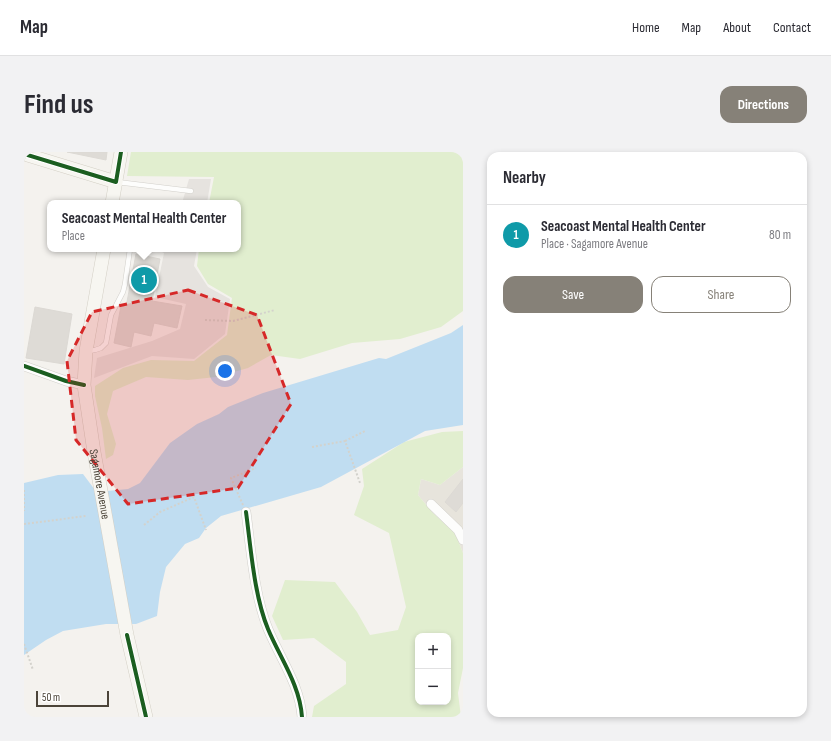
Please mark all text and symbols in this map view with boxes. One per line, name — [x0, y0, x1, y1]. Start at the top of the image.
text: Map — [20, 16, 48, 39]
text: Home — [632, 19, 660, 36]
text: Map — [682, 19, 701, 36]
text: About — [723, 19, 751, 36]
text: Contact — [773, 19, 811, 36]
button: Directions — [720, 86, 807, 123]
text: Find us — [24, 88, 93, 121]
text: Nearby — [503, 168, 546, 188]
popup — [47, 200, 241, 252]
text: Seacoast Mental Health Center — [62, 209, 226, 228]
text: Seacoast Mental Health Center — [541, 217, 706, 236]
text: 1 — [513, 227, 519, 243]
text: 80 m — [769, 227, 791, 243]
text: Place — [62, 228, 85, 244]
text: Place · Sagamore Avenue — [541, 236, 648, 252]
pin: 1 — [131, 265, 157, 295]
button: Save — [503, 276, 643, 313]
button: Share — [651, 276, 791, 313]
your location — [215, 361, 235, 381]
street label: Sagamore Avenue — [86, 448, 114, 521]
map controls — [415, 633, 451, 705]
button: + — [415, 633, 451, 669]
button: − — [415, 669, 451, 705]
scale bar — [36, 689, 109, 708]
text: 50 m — [42, 691, 60, 704]

